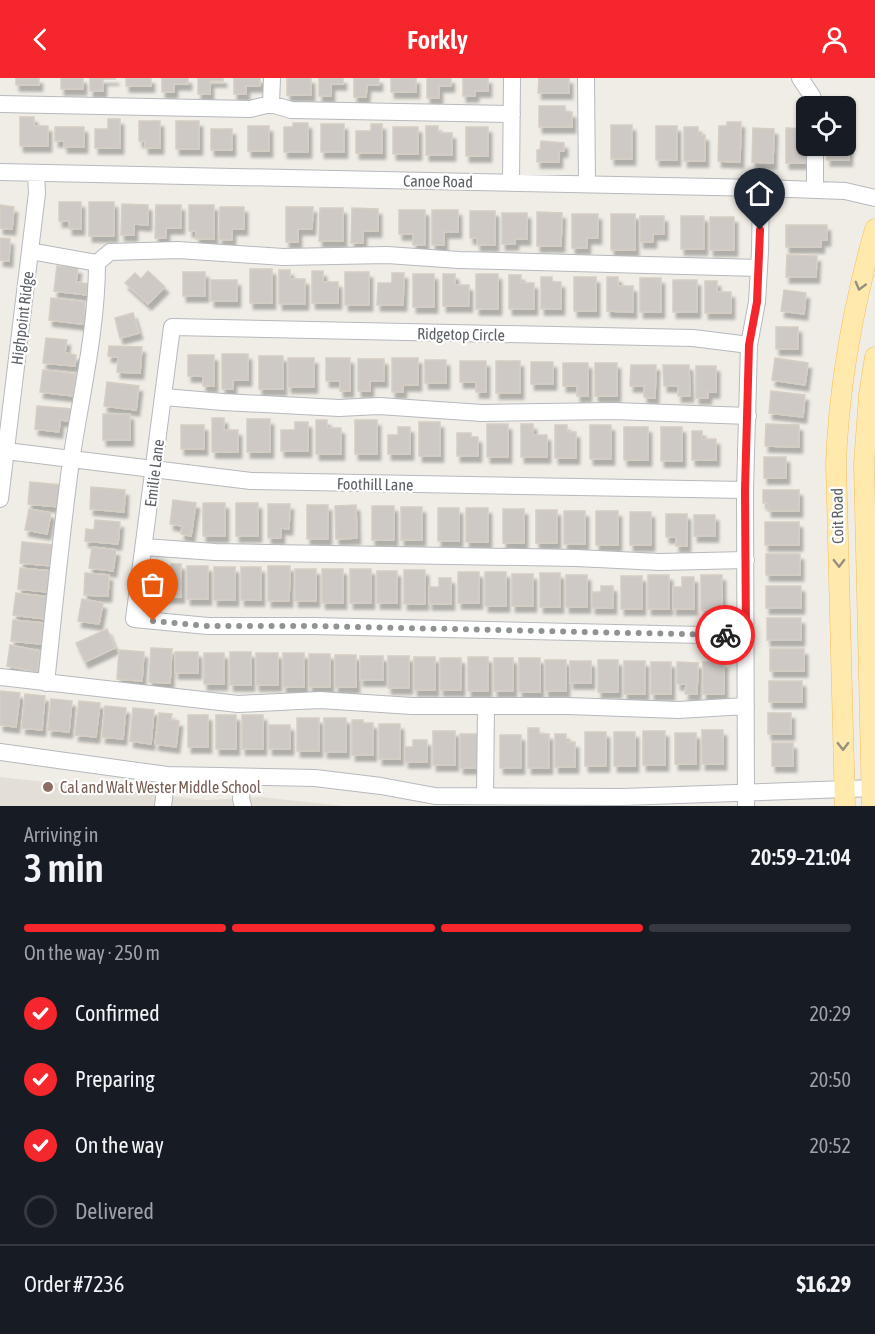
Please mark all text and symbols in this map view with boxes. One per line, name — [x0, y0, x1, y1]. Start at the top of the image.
icon: back — [24, 23, 57, 56]
icon: person — [818, 23, 851, 56]
text: Forkly — [407, 24, 468, 55]
map controls — [796, 96, 856, 156]
button: locate — [796, 96, 856, 156]
pin — [734, 168, 785, 230]
street label: Canoe Road — [403, 171, 473, 191]
icon: home — [743, 177, 776, 210]
street label: Highpoint Ridge — [7, 270, 38, 366]
one-way arrow — [854, 281, 867, 291]
street label: Ridgetop Circle — [417, 324, 505, 345]
street label: Emilie Lane — [141, 438, 167, 508]
street label: Foothill Lane — [337, 474, 413, 494]
street label: Coit Road — [828, 488, 846, 544]
one-way arrow — [832, 558, 845, 567]
pin — [127, 559, 178, 621]
icon: bag — [136, 568, 169, 601]
courier — [695, 605, 755, 665]
icon: bike — [709, 619, 742, 652]
one-way arrow — [837, 741, 850, 750]
place label: Cal and Walt Wester Middle School — [60, 778, 262, 796]
marker: Cal and Walt Wester Middle School — [41, 780, 55, 794]
text: Arriving in — [24, 823, 98, 846]
text: 20:59–21:04 — [751, 844, 851, 870]
text: 3 min — [24, 846, 104, 890]
text: On the way · 250 m — [24, 941, 160, 964]
icon: check — [24, 997, 57, 1030]
text: Confirmed — [75, 1000, 160, 1026]
text: 20:29 — [809, 1002, 851, 1025]
icon: check — [24, 1063, 57, 1096]
text: Preparing — [75, 1066, 155, 1092]
text: 20:50 — [809, 1068, 851, 1091]
icon: check — [24, 1129, 57, 1162]
text: On the way — [75, 1132, 164, 1158]
text: 20:52 — [809, 1134, 851, 1157]
text: Delivered — [75, 1198, 154, 1224]
text: Order #7236 — [24, 1271, 124, 1297]
text: $16.29 — [796, 1271, 851, 1297]

